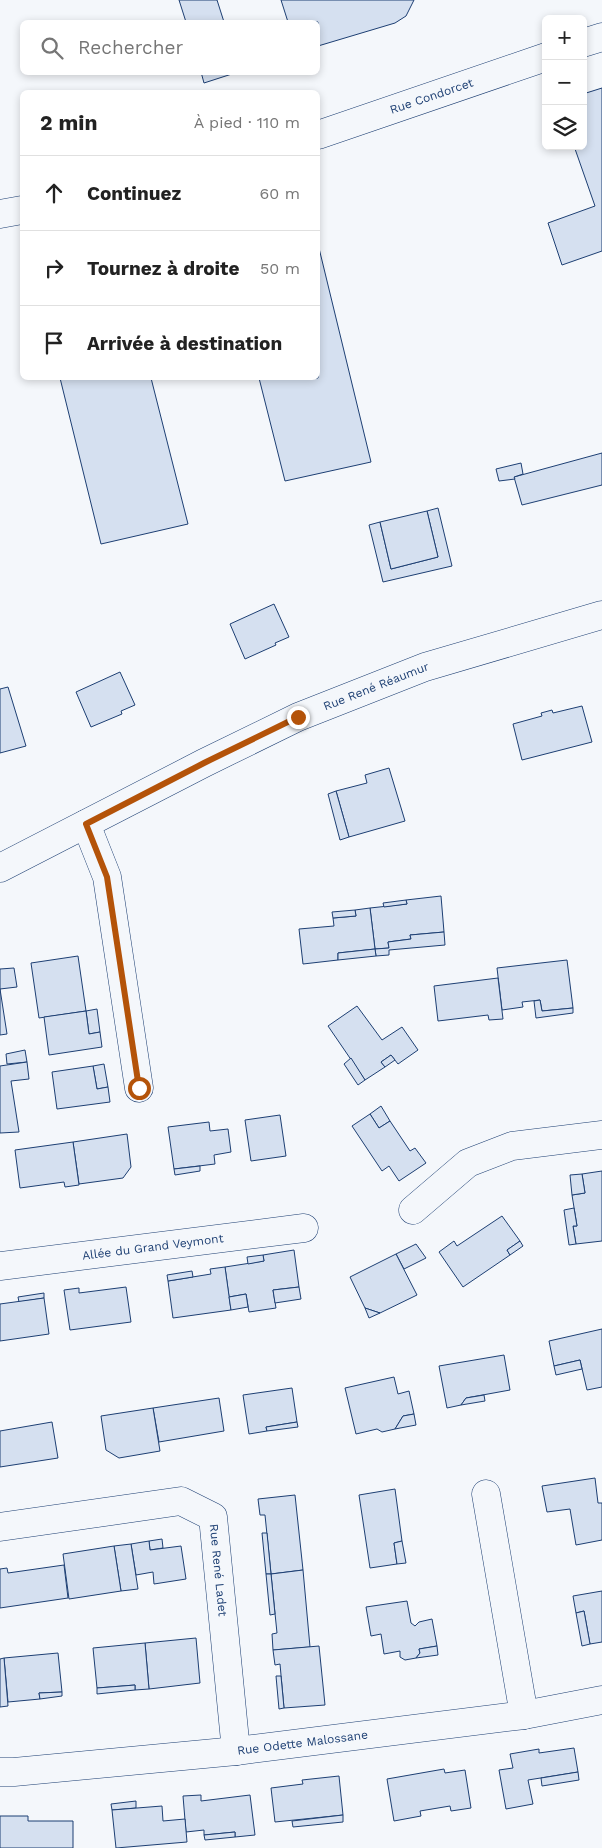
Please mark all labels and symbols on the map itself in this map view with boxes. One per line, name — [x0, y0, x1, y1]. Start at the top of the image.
street label: Rue Condorcet — [388, 75, 475, 117]
street label: Rue René Réaumur — [321, 659, 430, 713]
route end — [287, 706, 310, 729]
route start — [128, 1077, 151, 1100]
street label: Allée du Grand Veymont — [81, 1231, 224, 1263]
street label: Rue René Ladet — [207, 1523, 230, 1617]
street label: Rue Odette Malossane — [236, 1728, 369, 1758]

